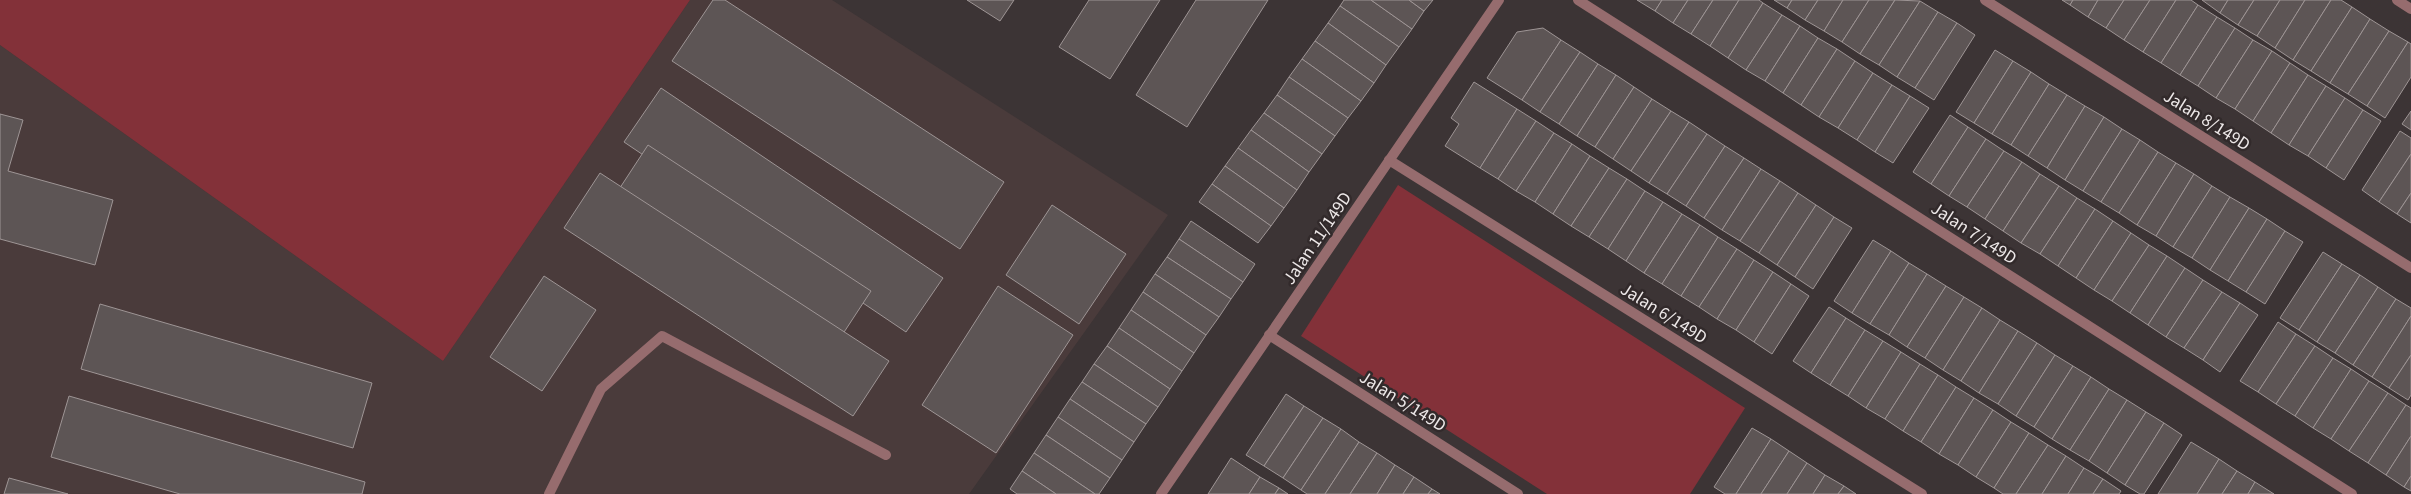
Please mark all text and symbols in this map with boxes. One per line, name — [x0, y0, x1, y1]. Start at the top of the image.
street label: Jalan 8/149D — [2159, 84, 2255, 157]
street label: Jalan 11/149D — [1277, 187, 1358, 290]
street label: Jalan 7/149D — [1926, 196, 2022, 271]
street label: Jalan 6/149D — [1616, 277, 1712, 350]
street label: Jalan 5/149D — [1355, 365, 1451, 438]

